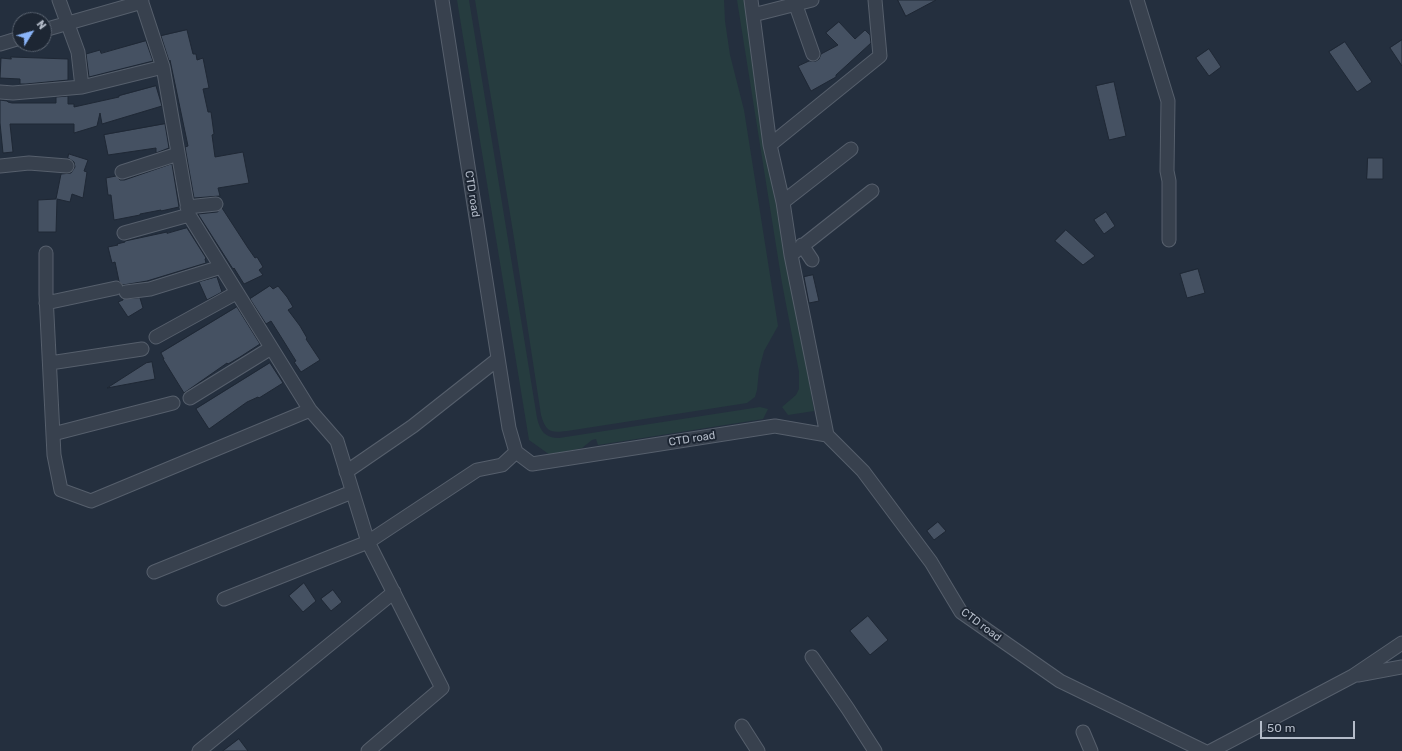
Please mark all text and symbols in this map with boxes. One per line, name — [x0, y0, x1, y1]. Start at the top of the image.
north arrow — [12, 12, 52, 52]
text: N — [34, 18, 49, 32]
street label: CTD road — [462, 170, 482, 218]
street label: CTD road — [668, 429, 716, 449]
street label: CTD road — [958, 606, 1004, 644]
scale bar — [1262, 713, 1357, 739]
text: 50 m — [1267, 721, 1295, 735]

